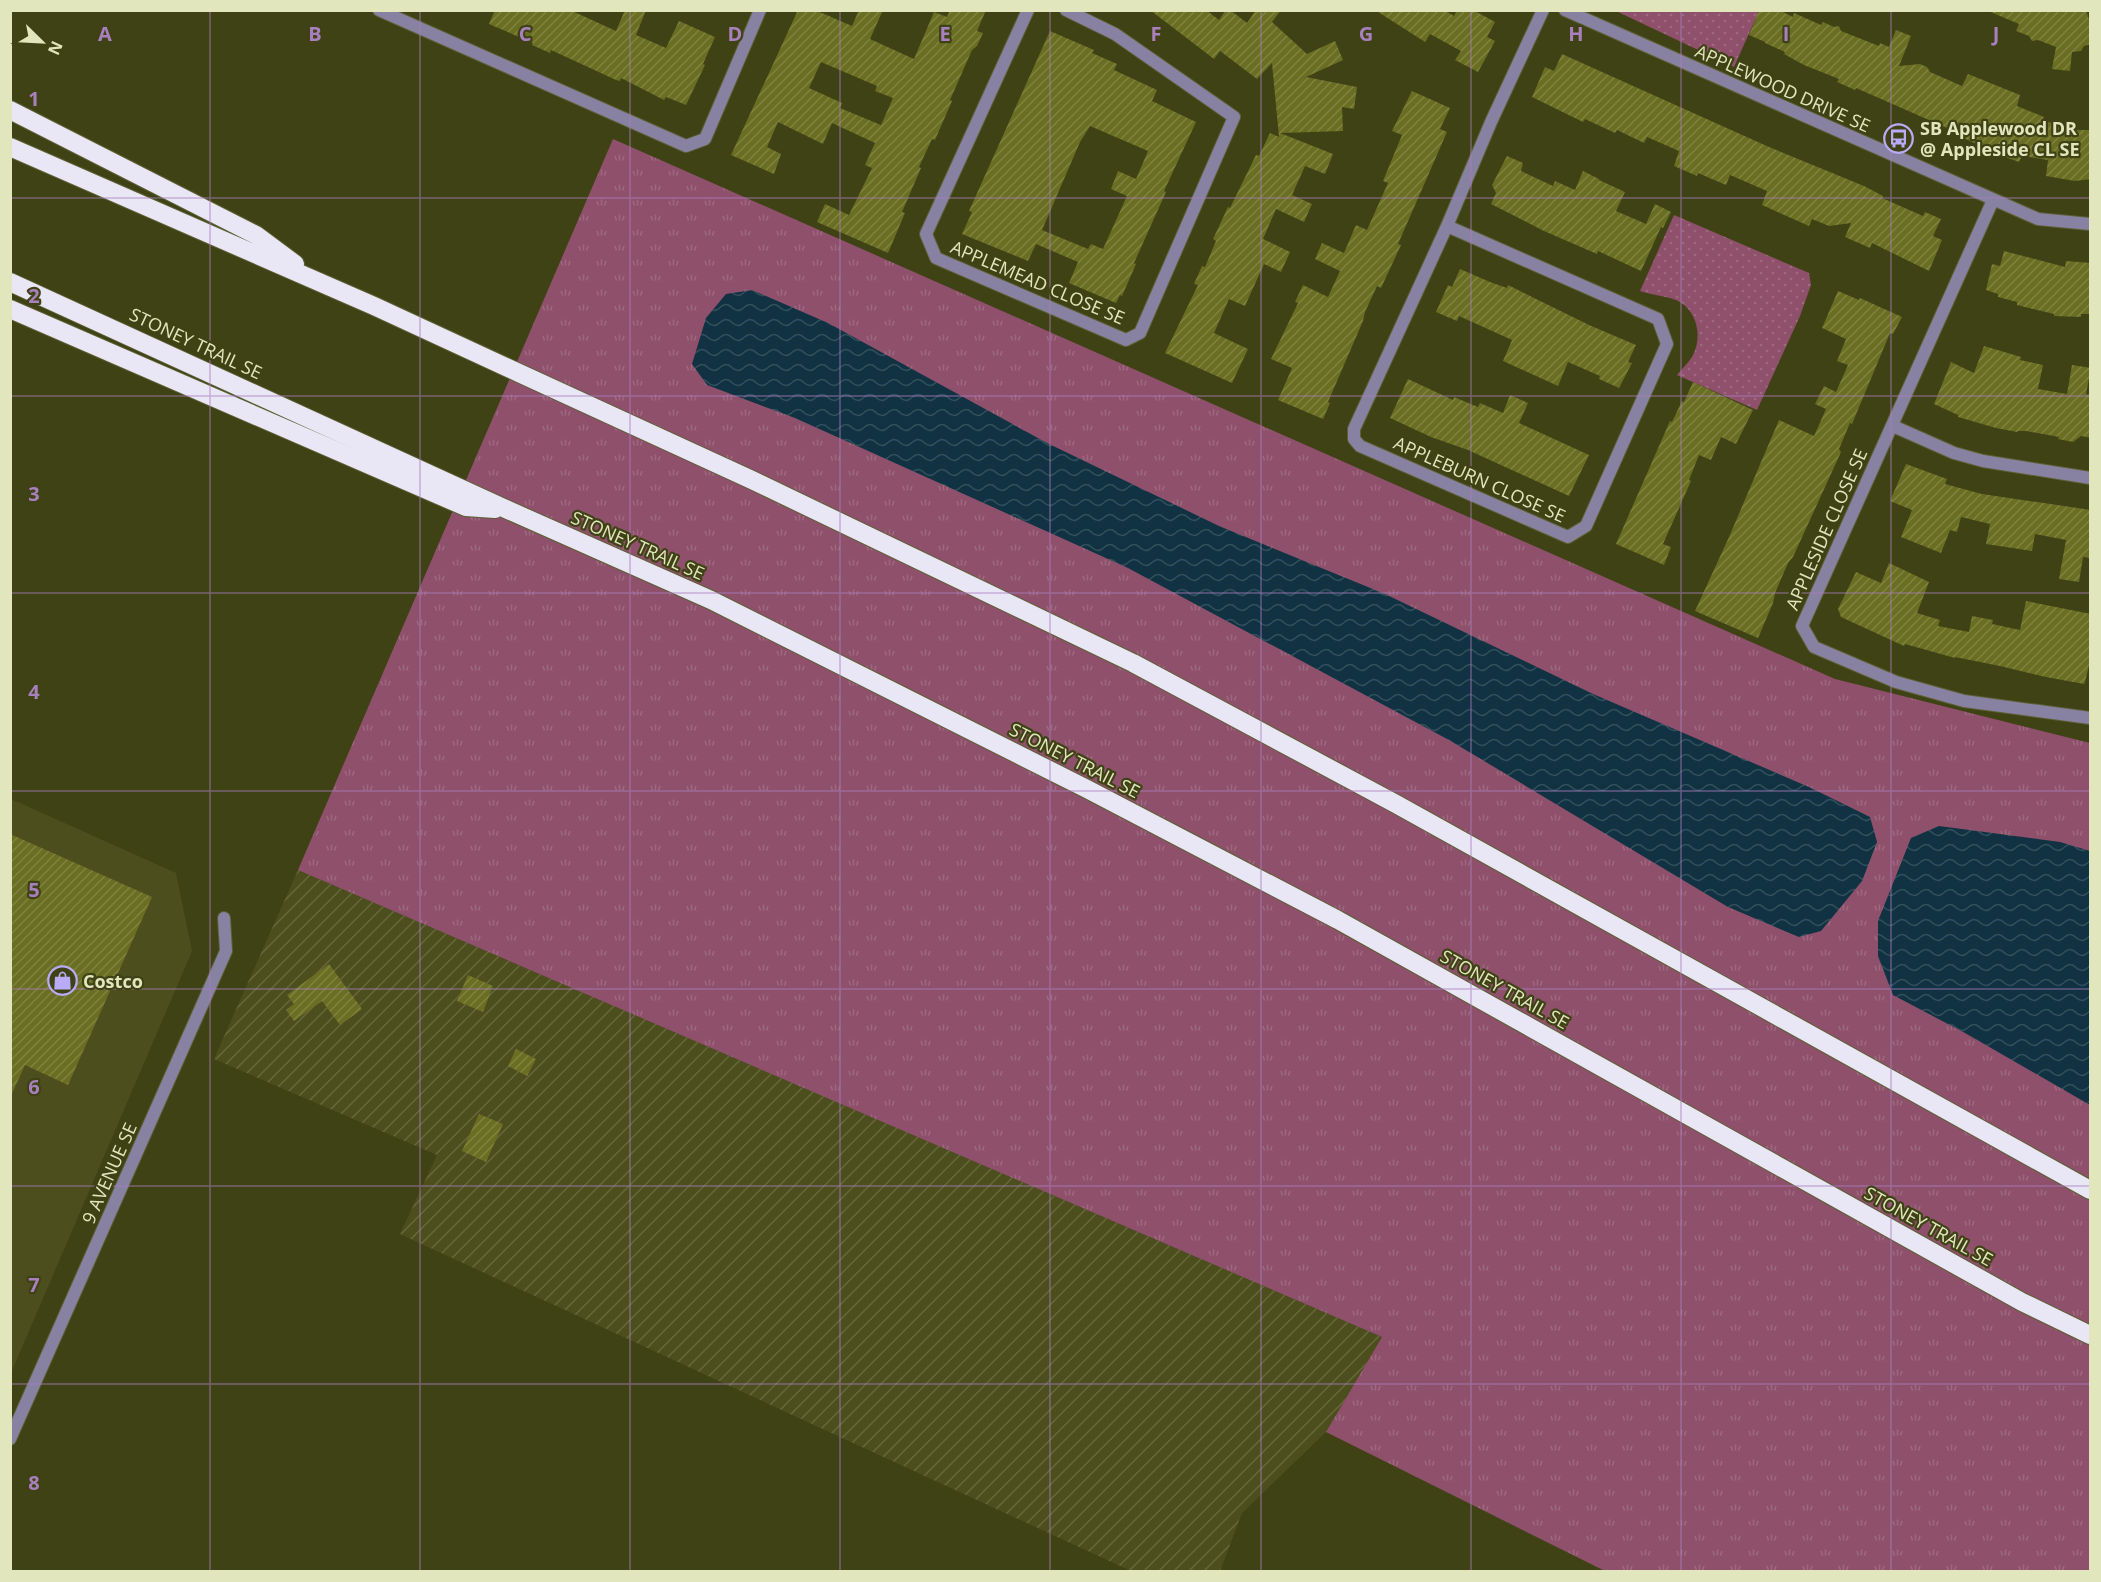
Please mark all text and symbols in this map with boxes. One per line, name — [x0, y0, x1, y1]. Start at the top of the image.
north arrow — [12, 12, 72, 72]
text: A — [98, 20, 112, 47]
text: B — [308, 20, 322, 47]
text: C — [519, 20, 532, 47]
text: D — [728, 20, 742, 47]
text: E — [939, 20, 951, 47]
text: F — [1151, 20, 1161, 47]
text: G — [1359, 20, 1373, 47]
text: H — [1568, 20, 1584, 47]
text: I — [1783, 20, 1789, 47]
text: J — [1991, 20, 1999, 47]
text: N — [43, 38, 68, 59]
street label: APPLEWOOD DRIVE SE — [1692, 39, 1874, 137]
text: 1 — [28, 85, 40, 112]
place label: SB Applewood DR @ Appleside CL SE — [1920, 116, 2080, 161]
bus stop icon: SB Applewood DR @ Appleside CL SE — [1883, 122, 1915, 154]
street label: APPLEMEAD CLOSE SE — [947, 234, 1129, 330]
text: 2 — [28, 282, 40, 309]
street label: STONEY TRAIL SE — [126, 302, 266, 384]
street label: APPLEBURN CLOSE SE — [1390, 430, 1570, 528]
street label: APPLESIDE CLOSE SE — [1780, 445, 1872, 613]
text: 3 — [28, 480, 40, 507]
street label: STONEY TRAIL SE — [568, 505, 708, 585]
text: 4 — [28, 678, 40, 705]
street label: STONEY TRAIL SE — [1006, 717, 1144, 803]
text: 5 — [28, 876, 40, 903]
street label: STONEY TRAIL SE — [1436, 944, 1574, 1034]
shop icon: Costco — [46, 965, 78, 997]
place label: Costco — [83, 969, 143, 993]
text: 6 — [28, 1073, 40, 1100]
street label: 9 AVENUE SE — [76, 1119, 142, 1227]
street label: STONEY TRAIL SE — [1860, 1181, 1998, 1271]
text: 7 — [28, 1271, 40, 1298]
text: 8 — [28, 1469, 40, 1496]

